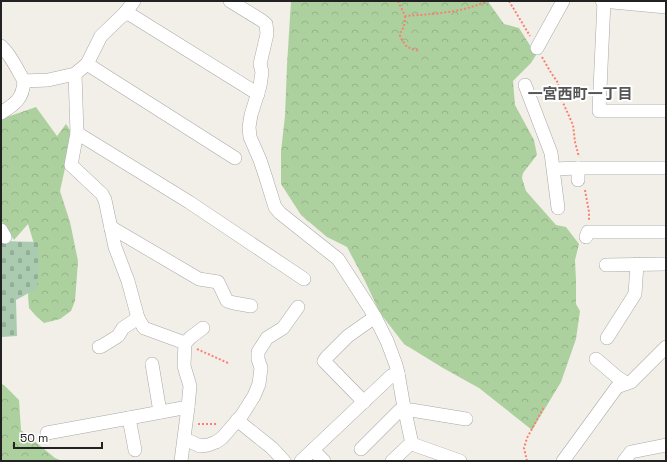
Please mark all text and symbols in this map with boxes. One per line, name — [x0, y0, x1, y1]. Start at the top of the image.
district label: 一宮西町一丁目 — [527, 84, 633, 103]
scale bar — [14, 424, 102, 450]
text: 50 m — [20, 430, 48, 446]

